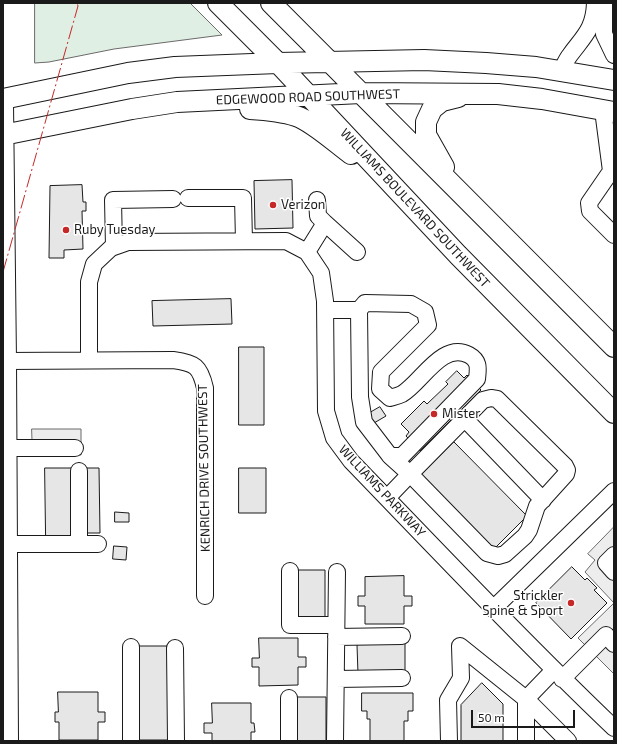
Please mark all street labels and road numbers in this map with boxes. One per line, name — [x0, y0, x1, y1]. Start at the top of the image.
street label: EDGEWOOD ROAD SOUTHWEST — [216, 86, 400, 108]
street label: WILLIAMS BOULEVARD SOUTHWEST — [337, 125, 493, 291]
street label: KENRICH DRIVE SOUTHWEST — [195, 384, 213, 552]
street label: WILLIAMS PARKWAY — [335, 442, 429, 540]

